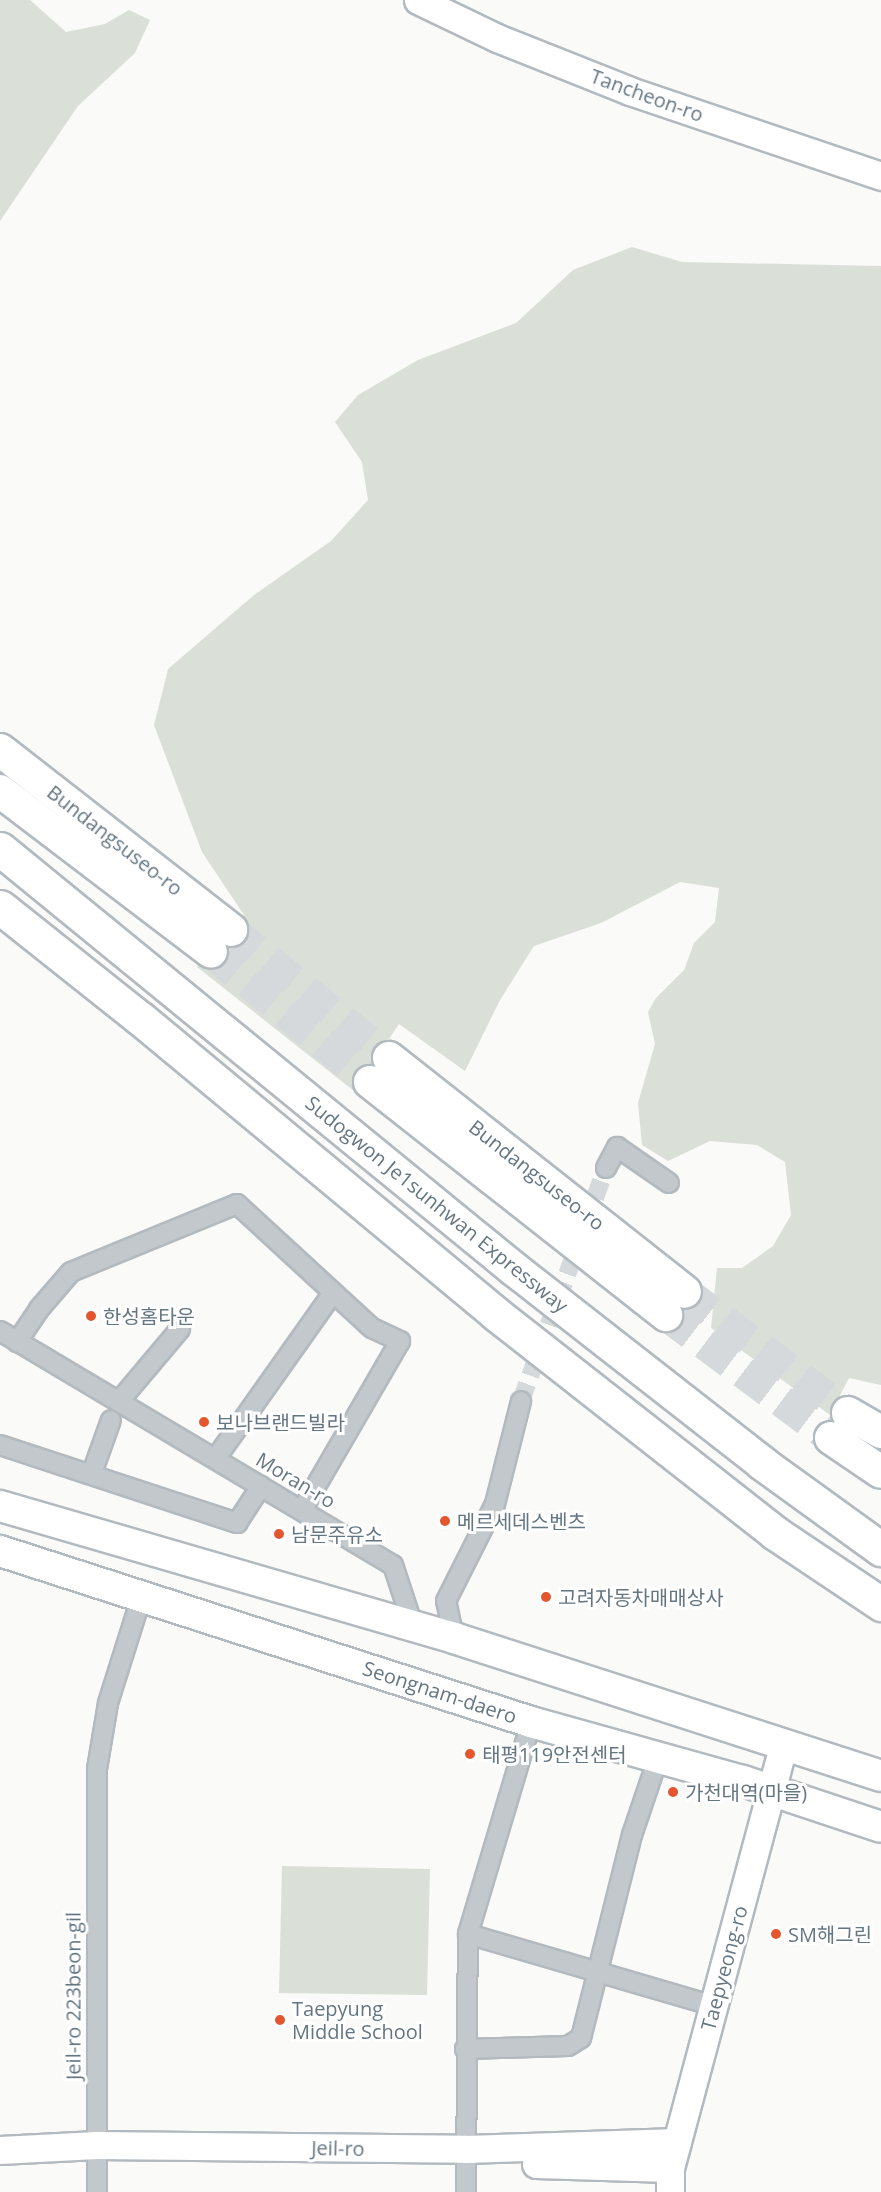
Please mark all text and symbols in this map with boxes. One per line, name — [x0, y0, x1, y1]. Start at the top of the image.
street label: Tancheon-ro — [587, 63, 707, 127]
street label: Bundangsuseo-ro — [43, 780, 187, 900]
street label: Sudogwon Je1sunhwan Expressway — [301, 1091, 573, 1317]
street label: Bundangsuseo-ro — [465, 1115, 609, 1235]
place label: 한성홈타운 — [103, 1304, 195, 1328]
marker: 한성홈타운 — [84, 1309, 98, 1323]
place label: 보나브랜드빌라 — [216, 1410, 345, 1434]
marker: 보나브랜드빌라 — [197, 1415, 211, 1429]
street label: Moran-ro — [252, 1447, 340, 1513]
place label: 메르세데스벤츠 — [457, 1509, 586, 1533]
marker: 메르세데스벤츠 — [438, 1514, 452, 1528]
place label: 남문주유소 — [291, 1522, 383, 1546]
marker: 남문주유소 — [272, 1527, 286, 1541]
place label: 고려자동차매매상사 — [558, 1585, 724, 1609]
marker: 고려자동차매매상사 — [539, 1590, 553, 1604]
street label: Seongnam-daero — [360, 1656, 520, 1728]
place label: 태평119안전센터 — [482, 1742, 627, 1766]
marker: 태평119안전센터 — [463, 1747, 477, 1761]
place label: 가천대역(마을) — [685, 1780, 807, 1804]
marker: 가천대역(마을) — [666, 1785, 680, 1799]
street label: Taepyeong-ro — [696, 1903, 752, 2033]
street label: Jeil-ro 223beon-gil — [61, 1912, 85, 2080]
place label: SM해그린 — [788, 1922, 872, 1946]
marker: SM해그린 — [769, 1927, 783, 1941]
place label: Taepyung Middle School — [292, 1996, 423, 2043]
marker: Taepyung Middle School — [273, 2013, 287, 2027]
street label: Jeil-ro — [311, 2136, 365, 2160]

